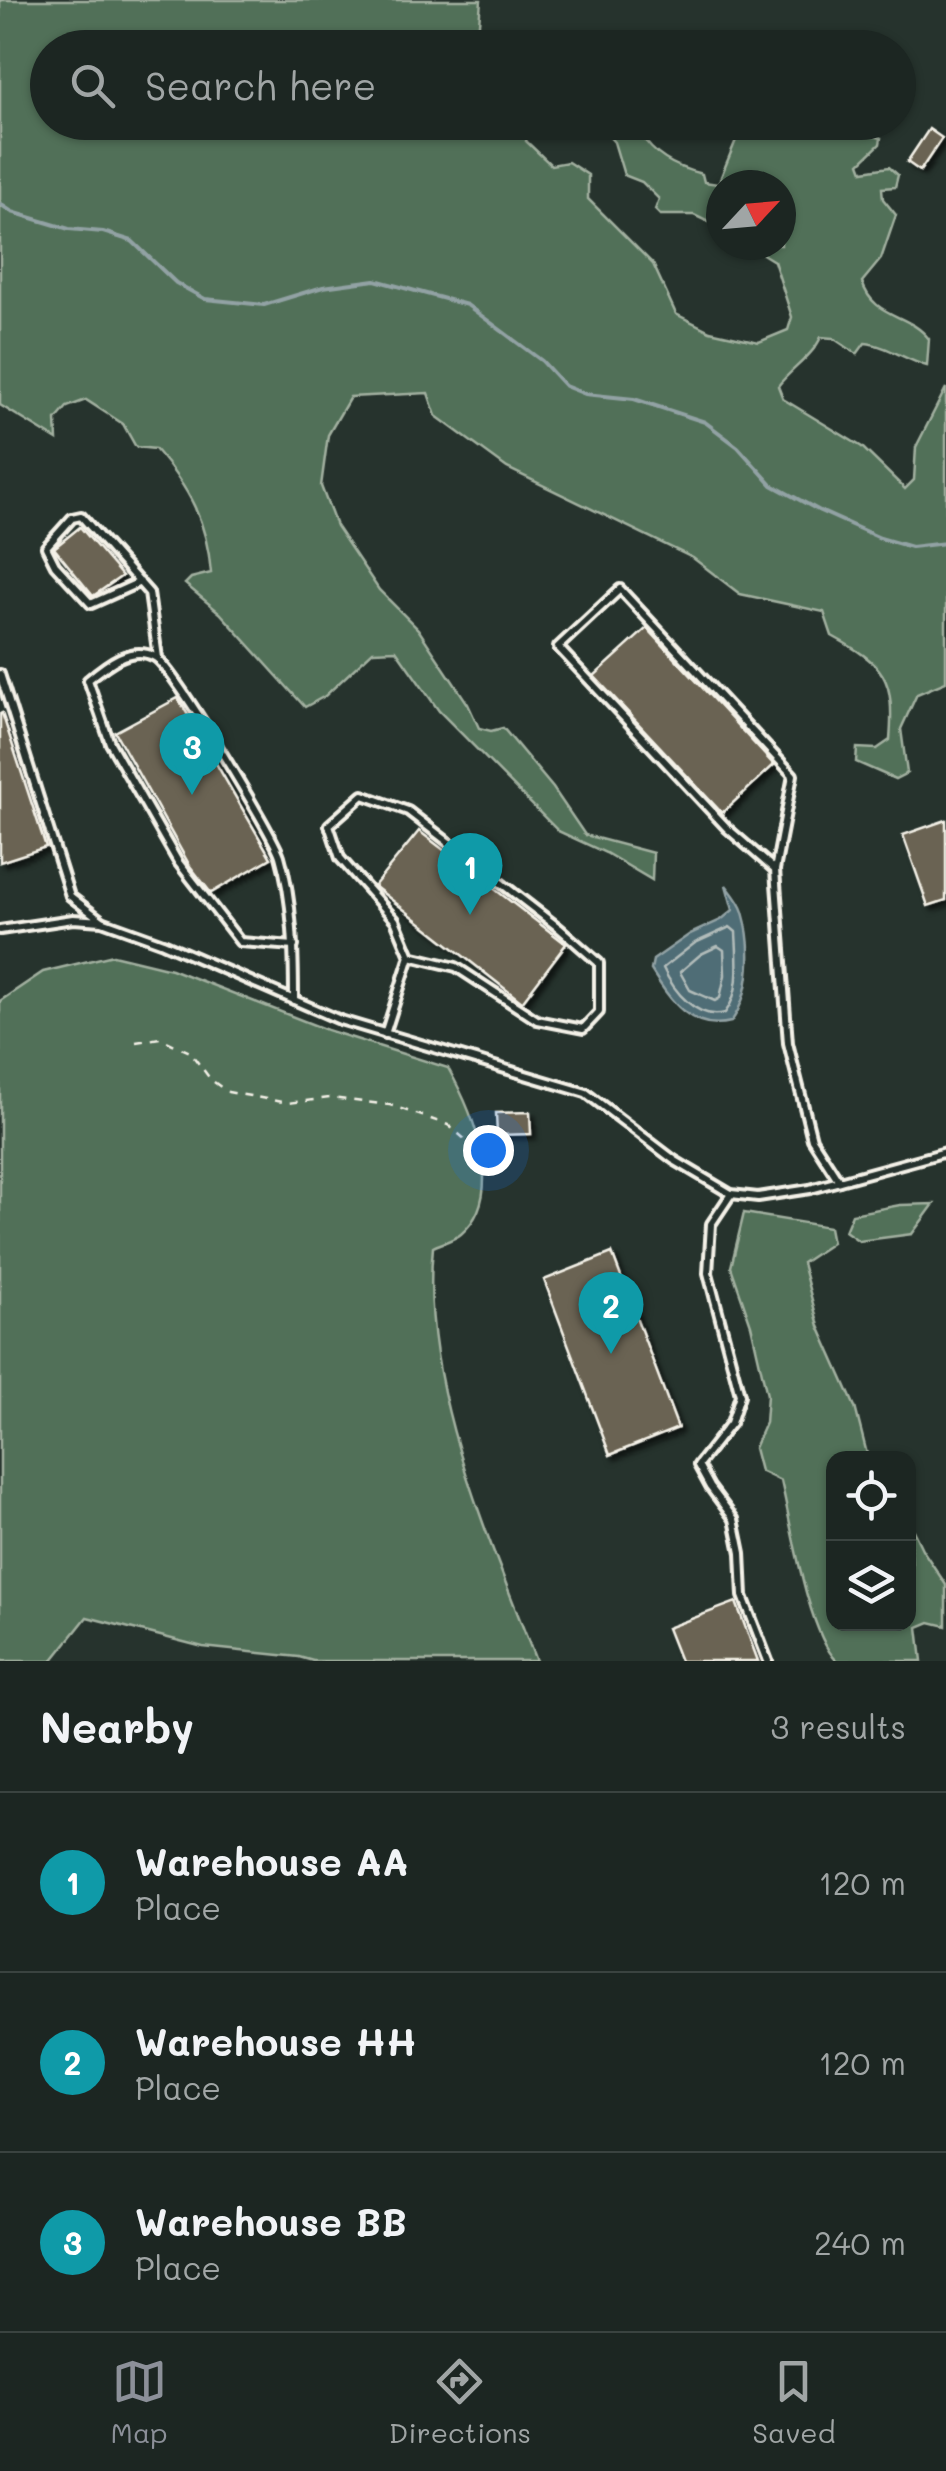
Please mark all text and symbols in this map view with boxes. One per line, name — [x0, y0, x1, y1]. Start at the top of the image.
search box — [30, 30, 916, 140]
icon: search — [65, 58, 120, 113]
text: Search here — [145, 60, 376, 110]
north arrow — [706, 170, 796, 260]
pin: 3 — [160, 712, 224, 795]
pin: 1 — [438, 832, 502, 915]
your location — [463, 1125, 514, 1176]
pin: 2 — [578, 1272, 644, 1354]
map controls — [826, 1451, 916, 1631]
button: locate — [826, 1451, 916, 1541]
button: layers — [826, 1541, 916, 1631]
text: Nearby — [40, 1699, 194, 1754]
text: 3 results — [770, 1705, 906, 1747]
text: Warehouse AA — [135, 1836, 409, 1886]
text: 1 — [65, 1861, 80, 1903]
text: 120 m — [818, 1861, 906, 1903]
text: Place — [135, 1886, 221, 1928]
text: Warehouse HH — [135, 2016, 417, 2066]
text: 2 — [64, 2041, 81, 2083]
text: 120 m — [818, 2041, 906, 2083]
text: Place — [135, 2066, 221, 2108]
text: Warehouse BB — [135, 2196, 407, 2246]
text: 3 — [63, 2221, 82, 2263]
text: 240 m — [814, 2221, 906, 2263]
text: Place — [135, 2246, 221, 2288]
tab: Map — [111, 2354, 168, 2450]
tab: Directions — [389, 2354, 531, 2450]
tab: Saved — [752, 2354, 835, 2450]

